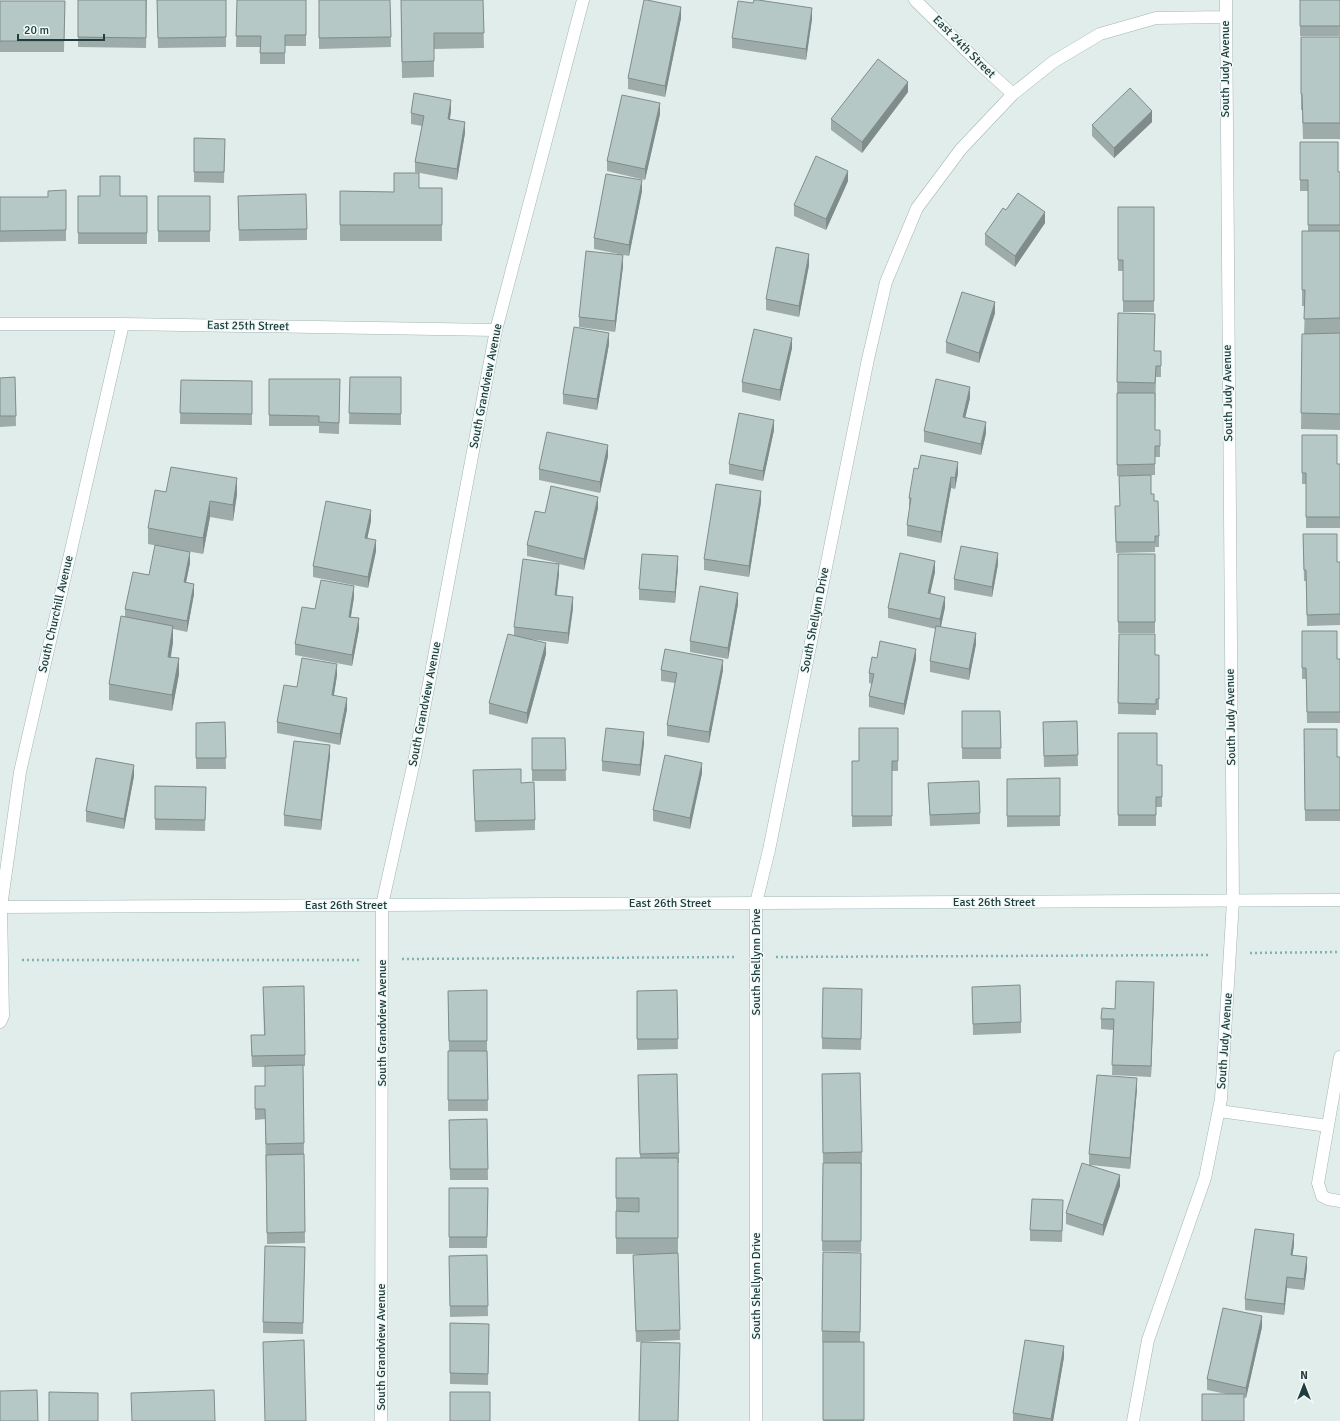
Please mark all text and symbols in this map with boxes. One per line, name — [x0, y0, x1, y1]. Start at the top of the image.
street label: East 24th Street — [930, 13, 998, 81]
scale bar — [18, 16, 104, 42]
street label: South Judy Avenue — [1218, 21, 1233, 117]
text: 20 m — [24, 23, 49, 38]
street label: East 25th Street — [207, 318, 289, 334]
street label: South Grandview Avenue — [467, 322, 505, 450]
street label: South Judy Avenue — [1220, 344, 1236, 442]
street label: South Churchill Avenue — [35, 554, 77, 674]
street label: South Shellynn Drive — [797, 566, 833, 674]
street label: South Grandview Avenue — [406, 640, 444, 768]
street label: South Judy Avenue — [1223, 668, 1239, 766]
street label: East 26th Street — [953, 895, 1035, 910]
street label: East 26th Street — [629, 896, 711, 911]
street label: East 26th Street — [305, 898, 387, 913]
street label: South Shellynn Drive — [749, 908, 764, 1016]
street label: South Grandview Avenue — [375, 959, 390, 1087]
street label: South Judy Avenue — [1214, 992, 1236, 1090]
street label: South Shellynn Drive — [749, 1232, 764, 1340]
street label: South Grandview Avenue — [374, 1283, 389, 1411]
north arrow — [1284, 1365, 1324, 1405]
text: N — [1300, 1369, 1308, 1382]

